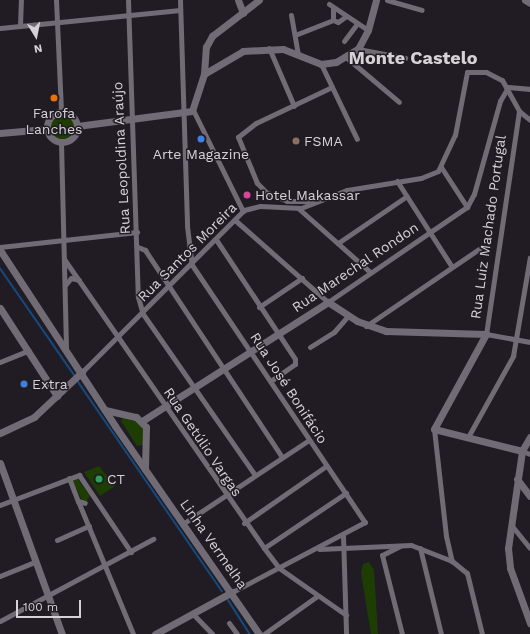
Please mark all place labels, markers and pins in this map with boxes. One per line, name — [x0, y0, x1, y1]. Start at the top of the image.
marker: Farofa Lanches — [49, 93, 59, 103]
place label: Farofa Lanches — [26, 105, 82, 138]
place label: FSMA — [304, 133, 343, 149]
marker: Arte Magazine — [196, 134, 206, 144]
marker: FSMA — [291, 136, 301, 146]
place label: Arte Magazine — [153, 146, 249, 162]
place label: Hotel Makassar — [255, 187, 360, 203]
marker: Hotel Makassar — [242, 190, 252, 200]
place label: Extra — [32, 376, 68, 392]
marker: Extra — [19, 379, 29, 389]
place label: CT — [107, 471, 125, 487]
marker: CT — [94, 474, 104, 484]

